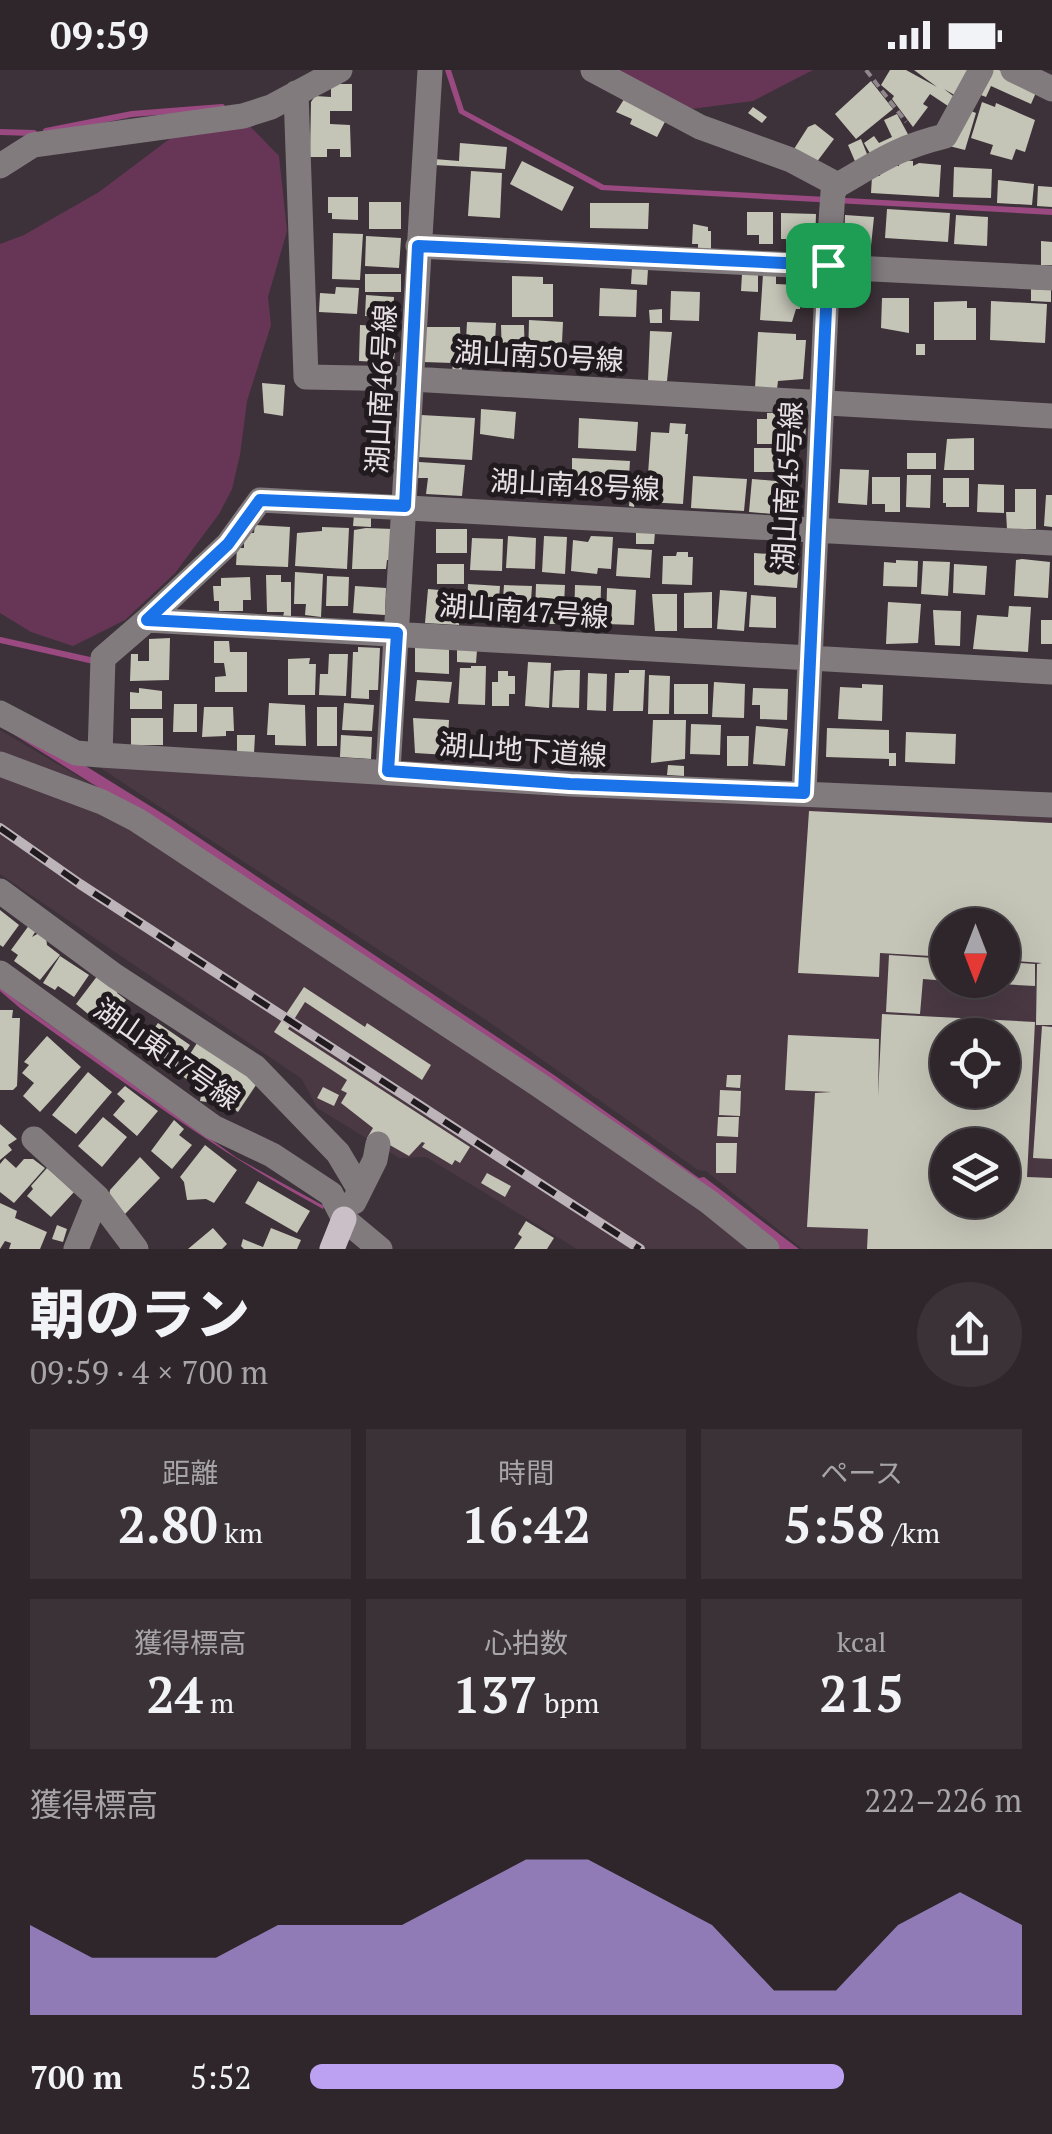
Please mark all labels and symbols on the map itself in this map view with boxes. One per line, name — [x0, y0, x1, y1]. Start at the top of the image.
pin — [786, 223, 871, 308]
street label: 湖山南46号線 — [358, 303, 403, 475]
street label: 湖山南50号線 — [453, 333, 625, 378]
street label: 湖山南45号線 — [764, 400, 809, 572]
street label: 湖山南48号線 — [489, 462, 661, 507]
street label: 湖山南47号線 — [438, 586, 610, 635]
street label: 湖山地下道線 — [438, 725, 608, 774]
north arrow — [930, 908, 1020, 998]
street label: 湖山東17号線 — [87, 990, 247, 1117]

